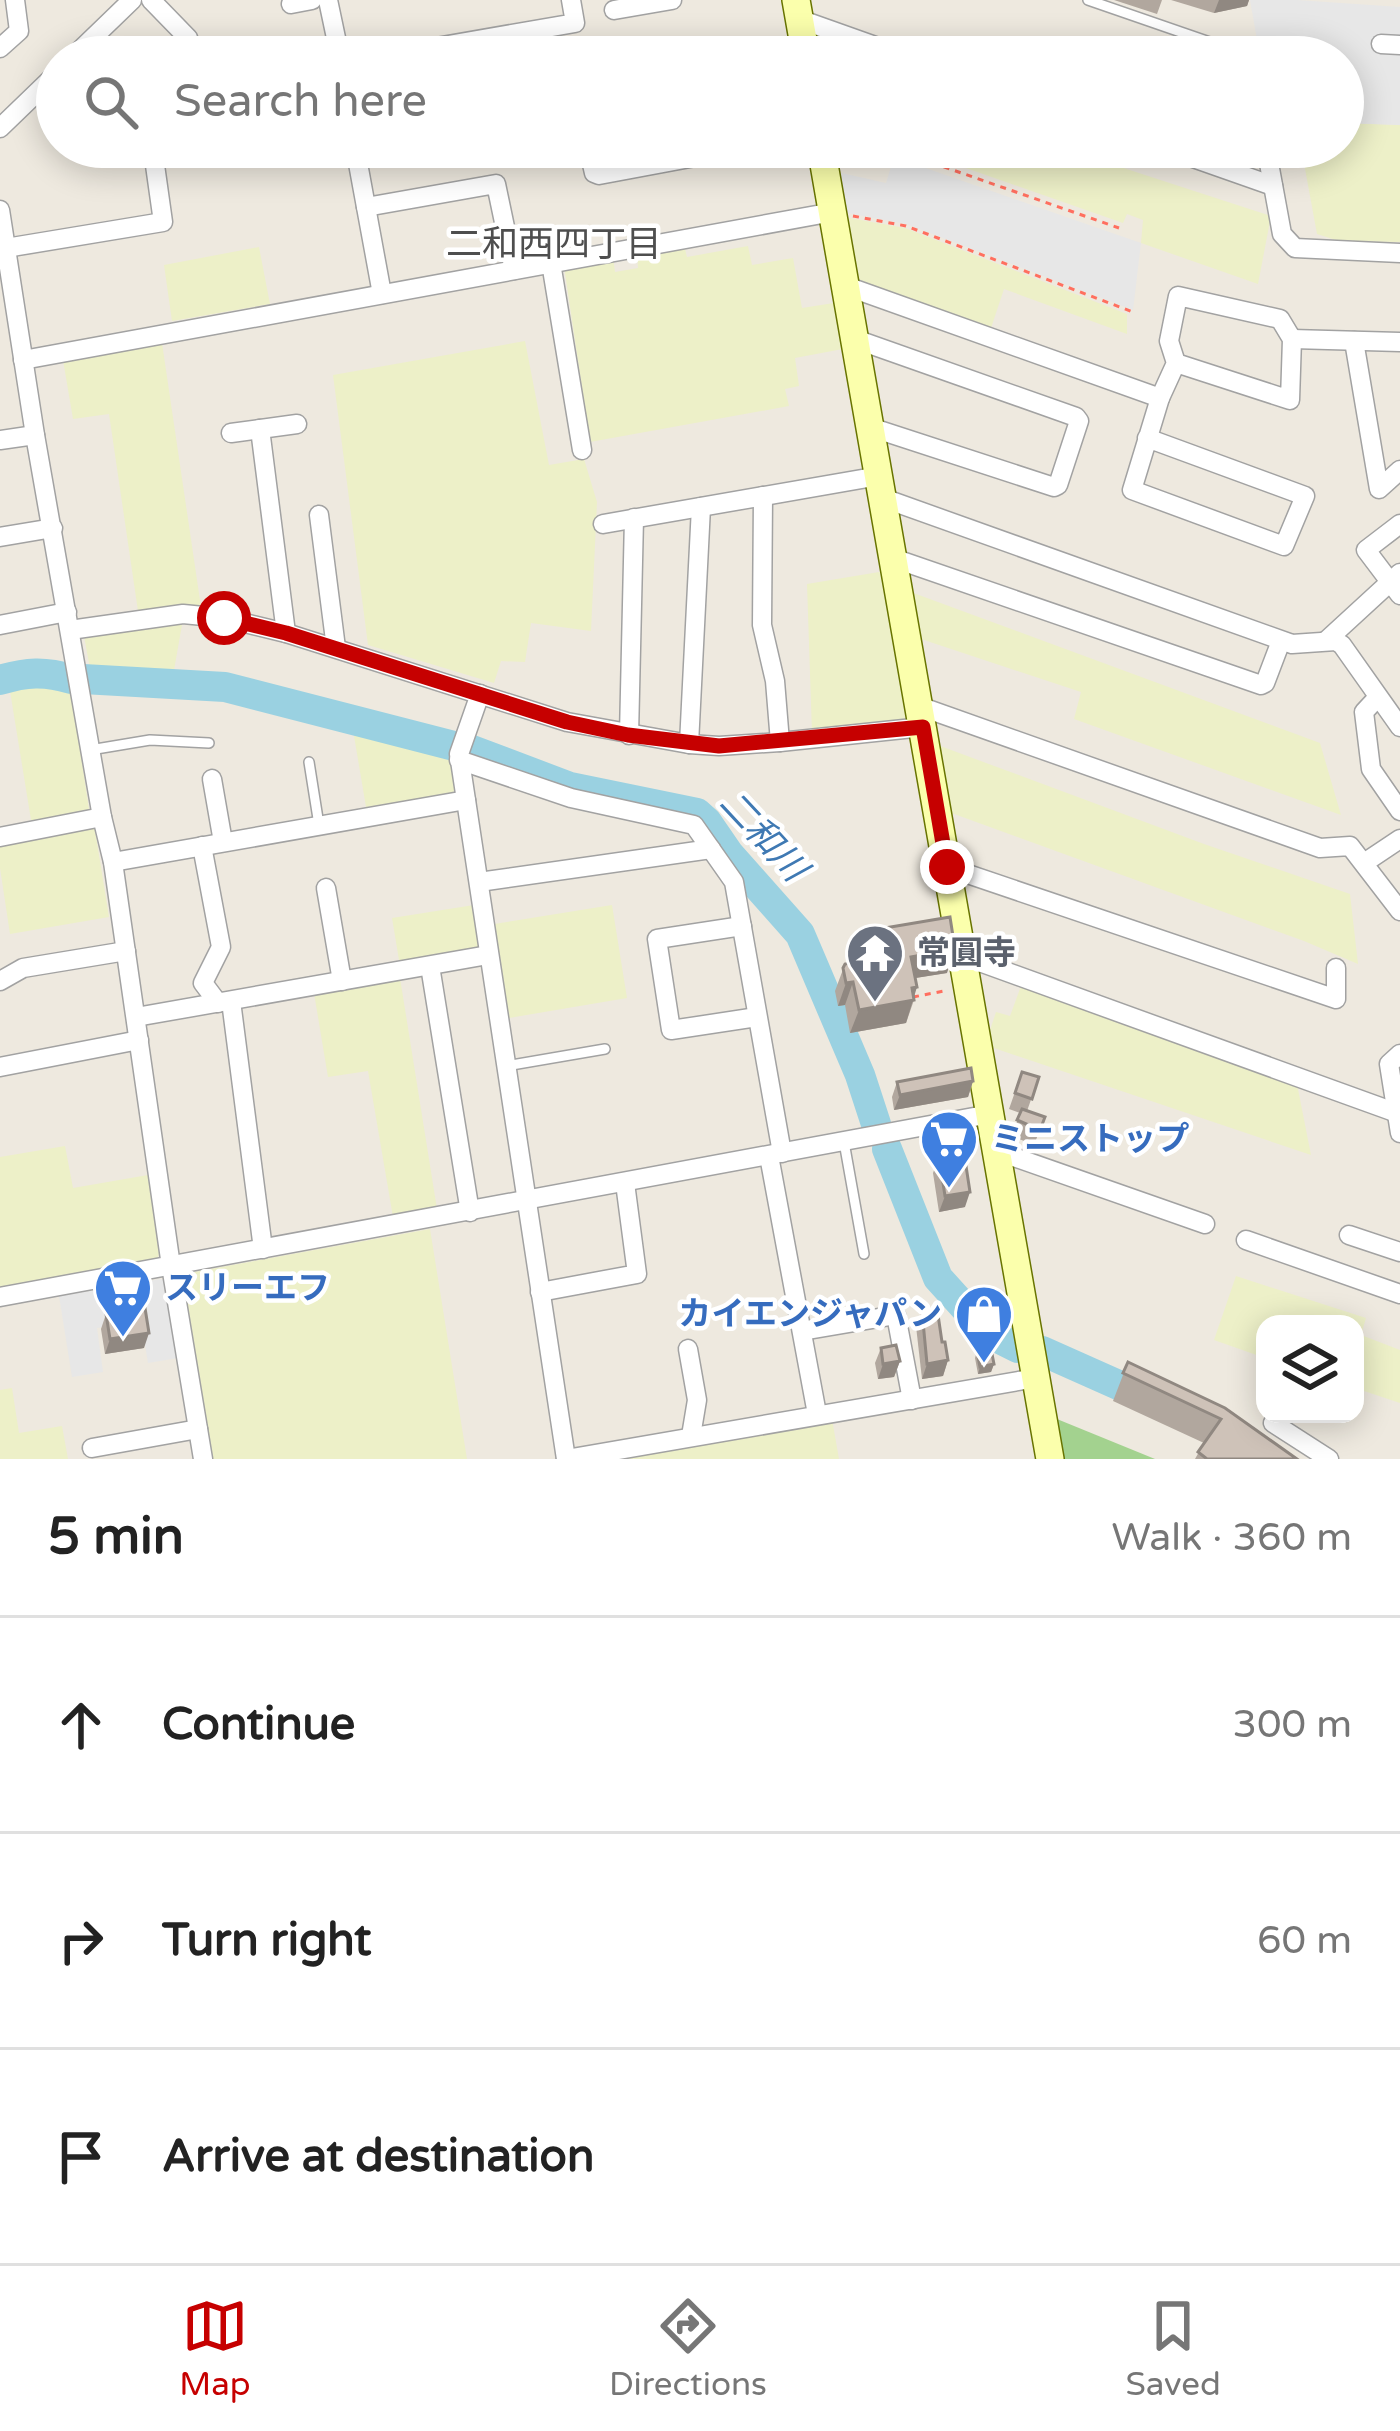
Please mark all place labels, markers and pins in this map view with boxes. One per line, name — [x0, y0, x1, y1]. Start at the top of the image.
temple icon: 常圓寺 — [844, 922, 906, 1004]
place label: 常圓寺 — [917, 934, 1016, 973]
supermarket icon: ミニストップ — [918, 1108, 980, 1190]
place label: ミニストップ — [991, 1120, 1189, 1159]
supermarket icon: スリーエフ — [92, 1257, 154, 1339]
place label: スリーエフ — [165, 1269, 330, 1308]
shop icon: カイエンジャパン — [953, 1283, 1015, 1365]
place label: カイエンジャパン — [678, 1295, 942, 1334]

